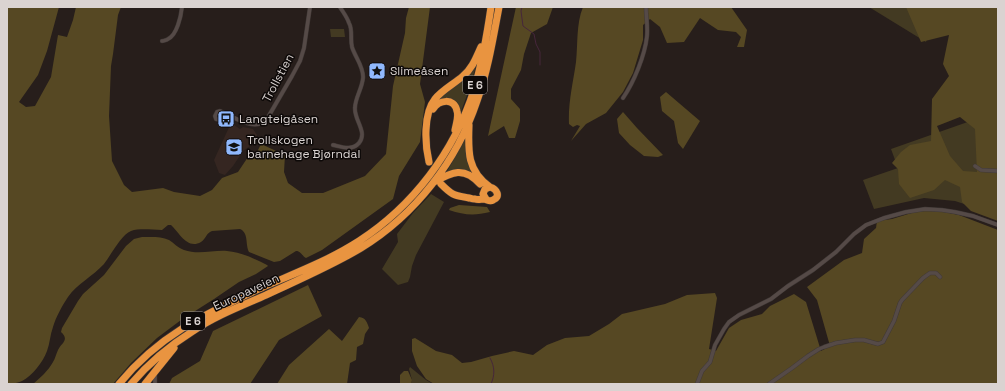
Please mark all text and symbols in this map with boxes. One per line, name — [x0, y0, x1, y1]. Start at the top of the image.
street label: Trollstien — [259, 51, 297, 105]
place icon: Slimeåsen — [367, 61, 387, 81]
place label: Slimeåsen — [390, 63, 448, 79]
road number: E 6 — [463, 76, 487, 94]
bus stop icon: Langteigåsen — [216, 109, 236, 129]
place label: Langteigåsen — [239, 111, 318, 127]
place label: Trollskogen barnehage Bjørndal — [247, 132, 360, 162]
school or university icon: Trollskogen barnehage Bjørndal — [224, 137, 244, 157]
street label: Europaveien — [211, 270, 281, 314]
road number: E 6 — [181, 312, 205, 330]

